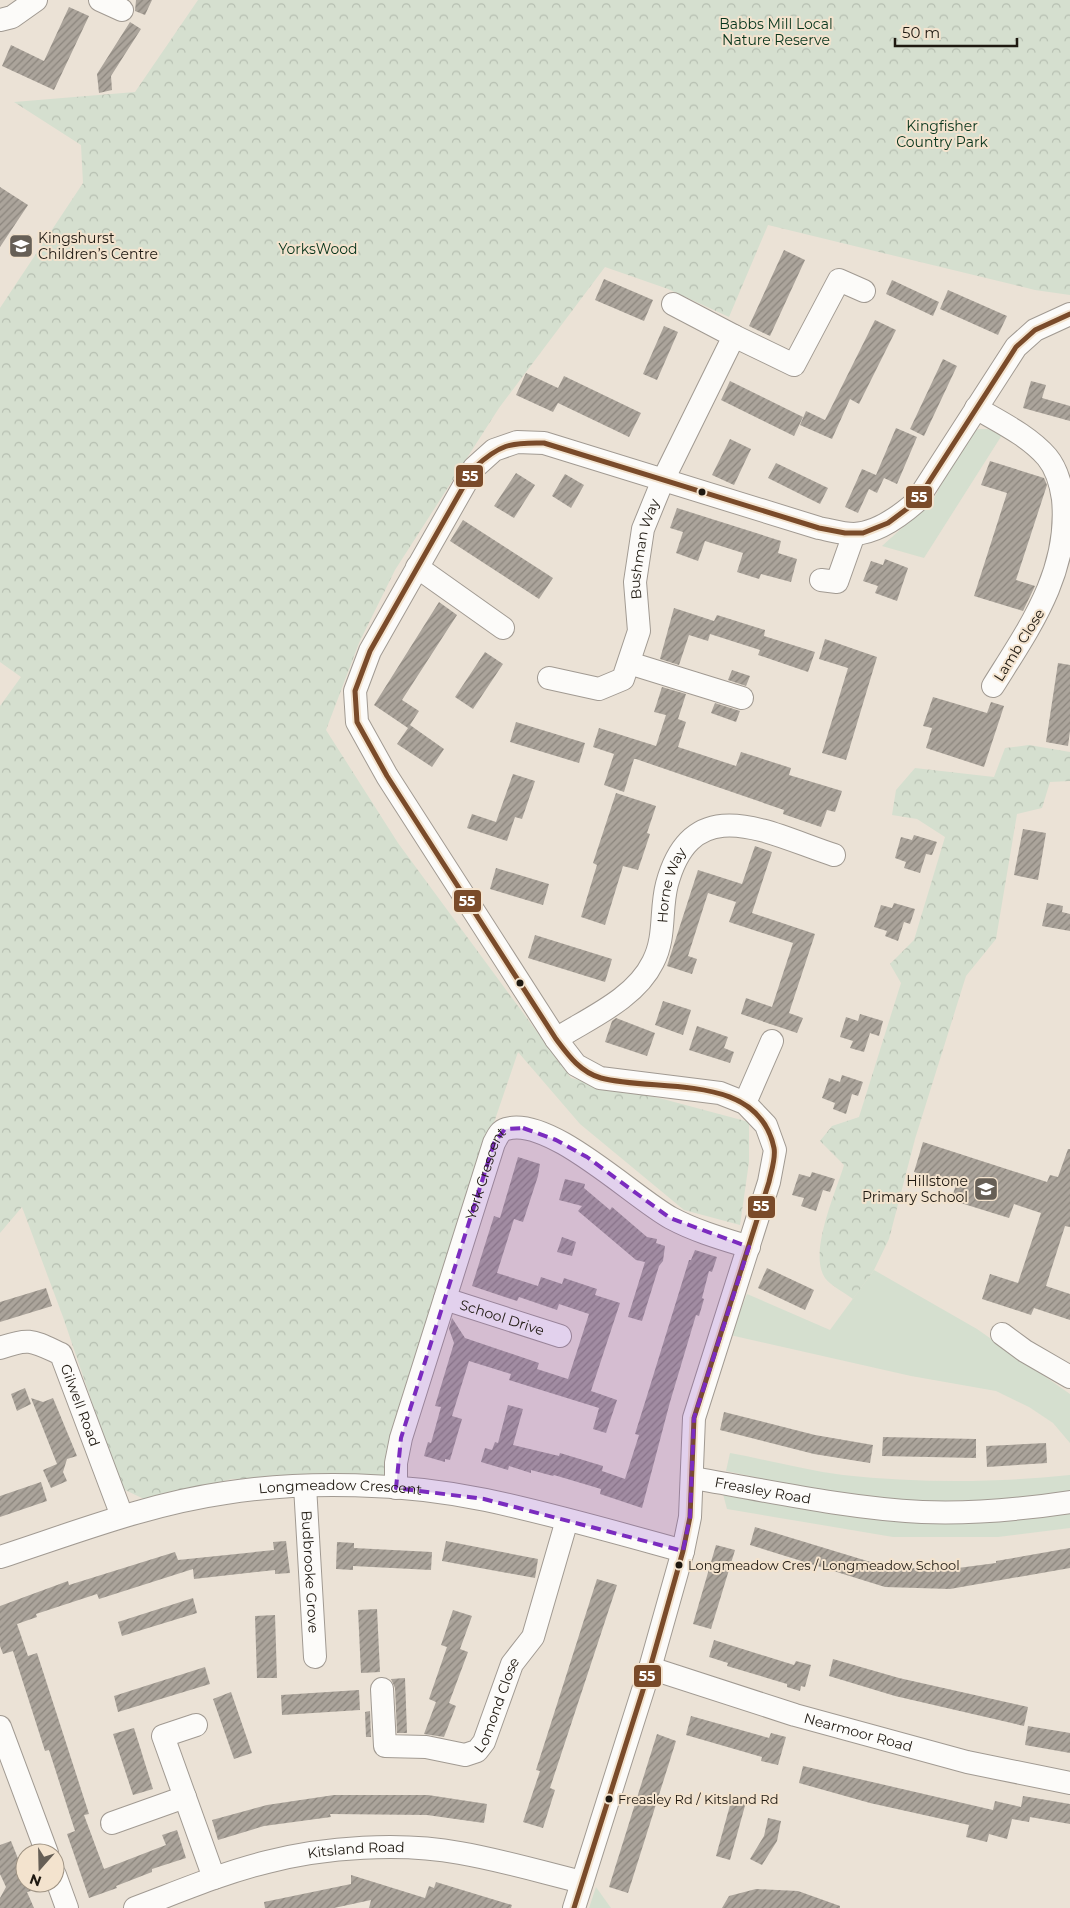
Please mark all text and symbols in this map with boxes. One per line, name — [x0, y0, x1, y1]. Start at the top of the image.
park label: Babbs Mill Local Nature Reserve — [719, 15, 833, 49]
scale bar — [895, 15, 1018, 47]
text: 50 m — [902, 23, 940, 42]
park label: Kingfisher Country Park — [896, 117, 988, 151]
place label: Kingshurst Children’s Centre — [38, 229, 158, 263]
school or university icon: Kingshurst Children’s Centre — [8, 233, 34, 259]
park label: YorksWood — [278, 240, 358, 258]
line badge: 55 — [455, 464, 484, 488]
text: 55 — [462, 467, 478, 485]
line badge: 55 — [905, 485, 933, 509]
unlabelled marker — [697, 487, 707, 497]
text: 55 — [911, 488, 927, 506]
street label: Bushman Way — [626, 496, 664, 600]
street label: Lamb Close — [990, 605, 1048, 685]
street label: Horne Way — [653, 844, 690, 923]
line badge: 55 — [453, 889, 482, 913]
text: 55 — [459, 892, 475, 910]
unlabelled marker — [515, 978, 525, 988]
street label: York Crescent — [461, 1123, 510, 1222]
place label: Hillstone Primary School — [862, 1172, 968, 1206]
school or university icon: Hillstone Primary School — [973, 1176, 999, 1202]
line badge: 55 — [747, 1195, 776, 1219]
text: 55 — [753, 1197, 769, 1215]
street label: School Drive — [458, 1295, 547, 1339]
street label: Gilwell Road — [57, 1361, 104, 1449]
street label: Freasley Road — [713, 1473, 812, 1508]
street label: Longmeadow Crescent — [258, 1476, 423, 1499]
street label: Budbrooke Grove — [297, 1510, 323, 1634]
place label: Longmeadow Cres / Longmeadow School — [688, 1557, 960, 1573]
marker: Longmeadow Cres / Longmeadow School — [674, 1560, 684, 1570]
street label: Lomond Close — [470, 1653, 523, 1757]
line badge: 55 — [633, 1664, 662, 1688]
text: 55 — [639, 1667, 655, 1685]
street label: Nearmoor Road — [802, 1709, 915, 1756]
place label: Freasley Rd / Kitsland Rd — [618, 1791, 779, 1807]
marker: Freasley Rd / Kitsland Rd — [604, 1794, 614, 1804]
street label: Kitsland Road — [306, 1838, 405, 1862]
north arrow — [15, 1843, 65, 1893]
text: N — [27, 1870, 44, 1891]

